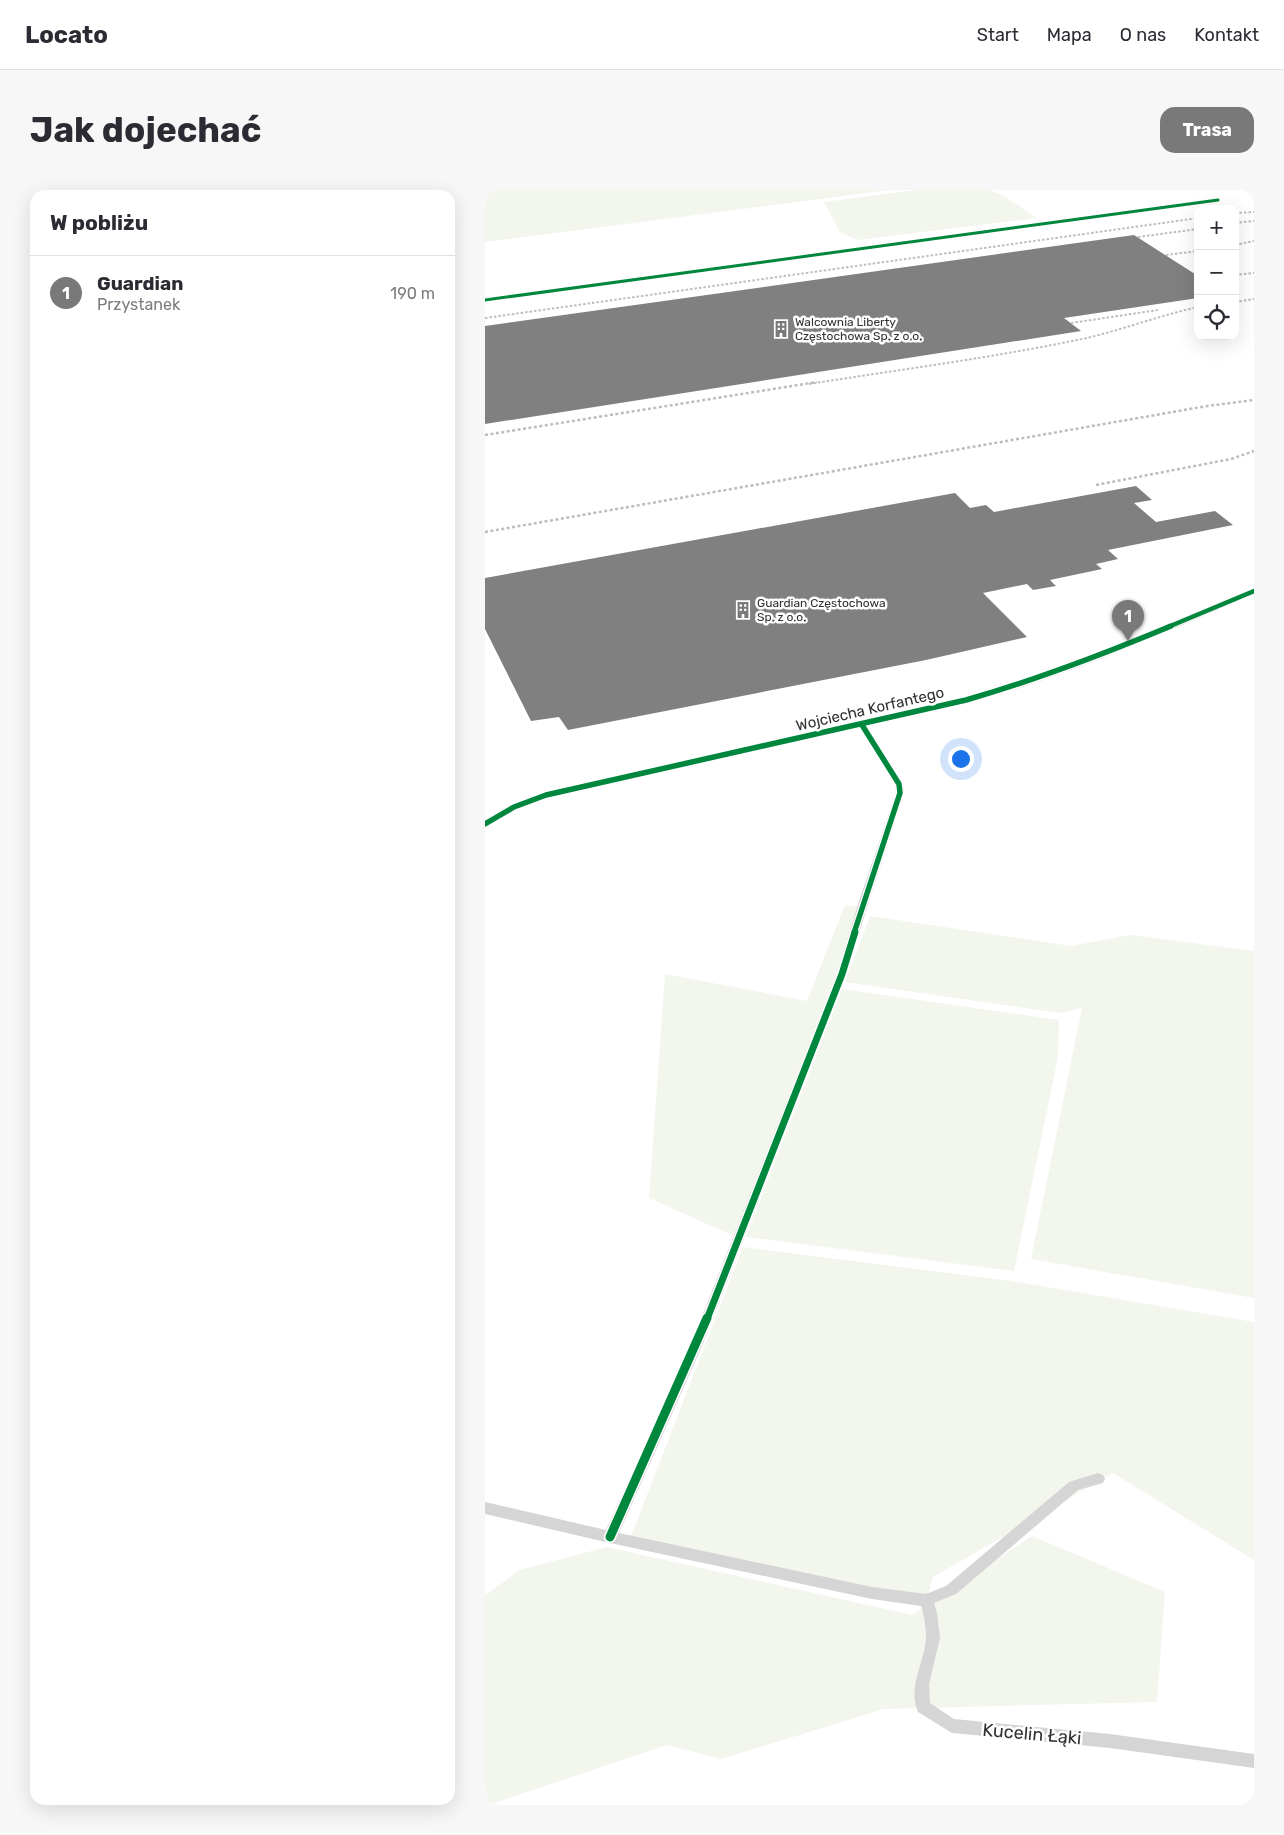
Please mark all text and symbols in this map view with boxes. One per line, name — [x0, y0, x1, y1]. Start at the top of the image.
text: Locato — [25, 21, 108, 49]
text: Start — [977, 24, 1019, 46]
text: Mapa — [1047, 24, 1092, 46]
text: O nas — [1120, 24, 1166, 46]
text: Kontakt — [1194, 24, 1259, 46]
button: Trasa — [1160, 107, 1254, 153]
text: Jak dojechać — [30, 109, 261, 151]
map controls — [1194, 205, 1239, 340]
button: + — [1194, 205, 1239, 250]
text: W pobliżu — [50, 210, 148, 235]
button: − — [1194, 250, 1239, 295]
text: Guardian — [97, 272, 183, 295]
text: 1 — [62, 284, 70, 303]
text: 190 m — [390, 284, 435, 303]
text: Przystanek — [97, 295, 180, 314]
button: locate — [1194, 295, 1239, 340]
place label: Walcownia Liberty Częstochowa Sp. z o.o. — [795, 315, 922, 343]
building icon: Walcownia Liberty Częstochowa Sp. z o.o. — [771, 319, 791, 339]
place label: Guardian Częstochowa Sp. z o.o. — [757, 596, 886, 624]
building icon: Guardian Częstochowa Sp. z o.o. — [733, 600, 753, 620]
pin: 1 — [1112, 600, 1144, 641]
street label: Wojciecha Korfantego — [794, 683, 946, 735]
your location — [948, 746, 974, 772]
street label: Kucelin Łąki — [982, 1719, 1082, 1749]

